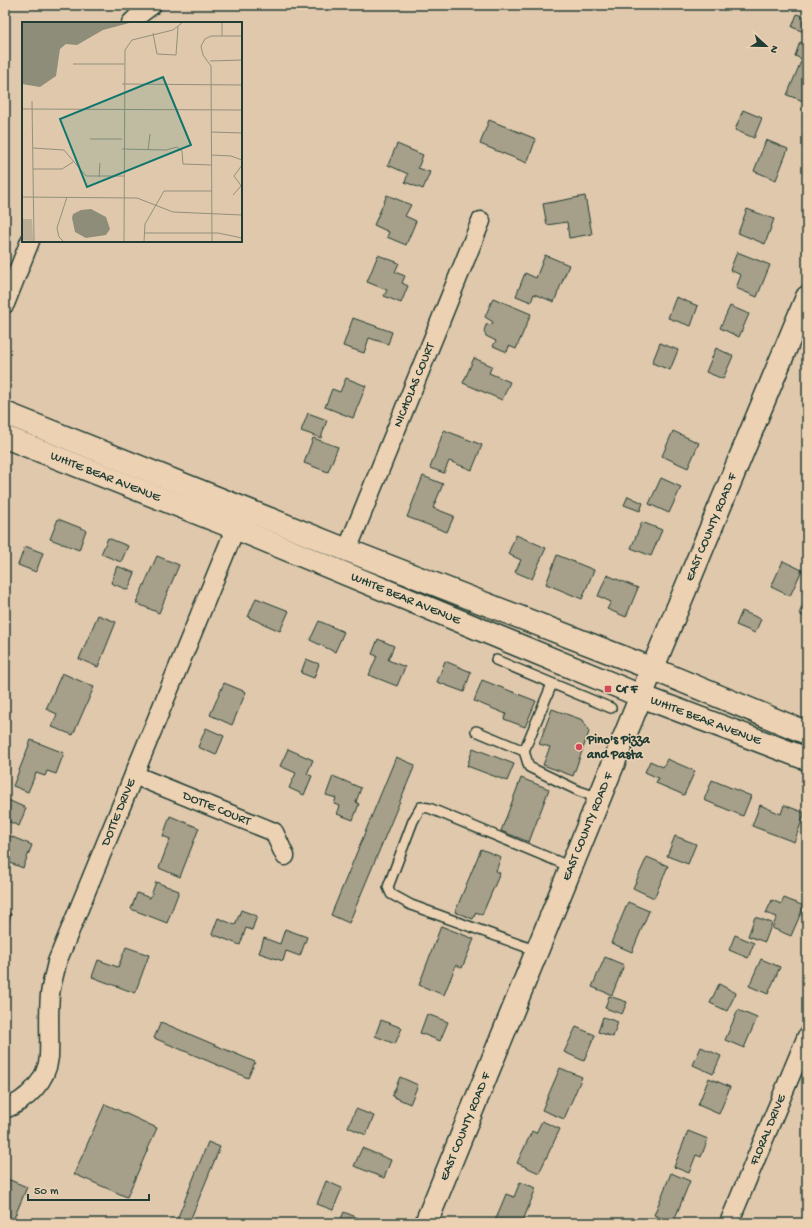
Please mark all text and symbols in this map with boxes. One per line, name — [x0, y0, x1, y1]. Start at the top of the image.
inset map — [22, 22, 242, 242]
north arrow — [746, 26, 786, 66]
text: N — [767, 43, 780, 55]
street label: NICHOLAS COURT — [390, 340, 438, 430]
street label: WHITE BEAR AVENUE — [48, 448, 164, 506]
street label: EAST COUNTY ROAD F — [682, 470, 741, 583]
street label: WHITE BEAR AVENUE — [349, 569, 464, 628]
place label: Cr F — [615, 682, 639, 697]
marker: Cr F — [603, 684, 613, 694]
street label: WHITE BEAR AVENUE — [648, 693, 764, 749]
place label: Pino's Pizza and Pasta — [586, 733, 651, 763]
marker: Pino's Pizza and Pasta — [574, 742, 584, 752]
street label: EAST COUNTY ROAD F — [559, 769, 617, 883]
street label: DOTTE DRIVE — [98, 776, 139, 849]
street label: DOTTE COURT — [179, 788, 253, 829]
street label: EAST COUNTY ROAD F — [437, 1069, 495, 1183]
street label: FLORAL DRIVE — [746, 1091, 790, 1168]
scale bar — [28, 1176, 149, 1202]
text: 50 m — [34, 1185, 59, 1199]

